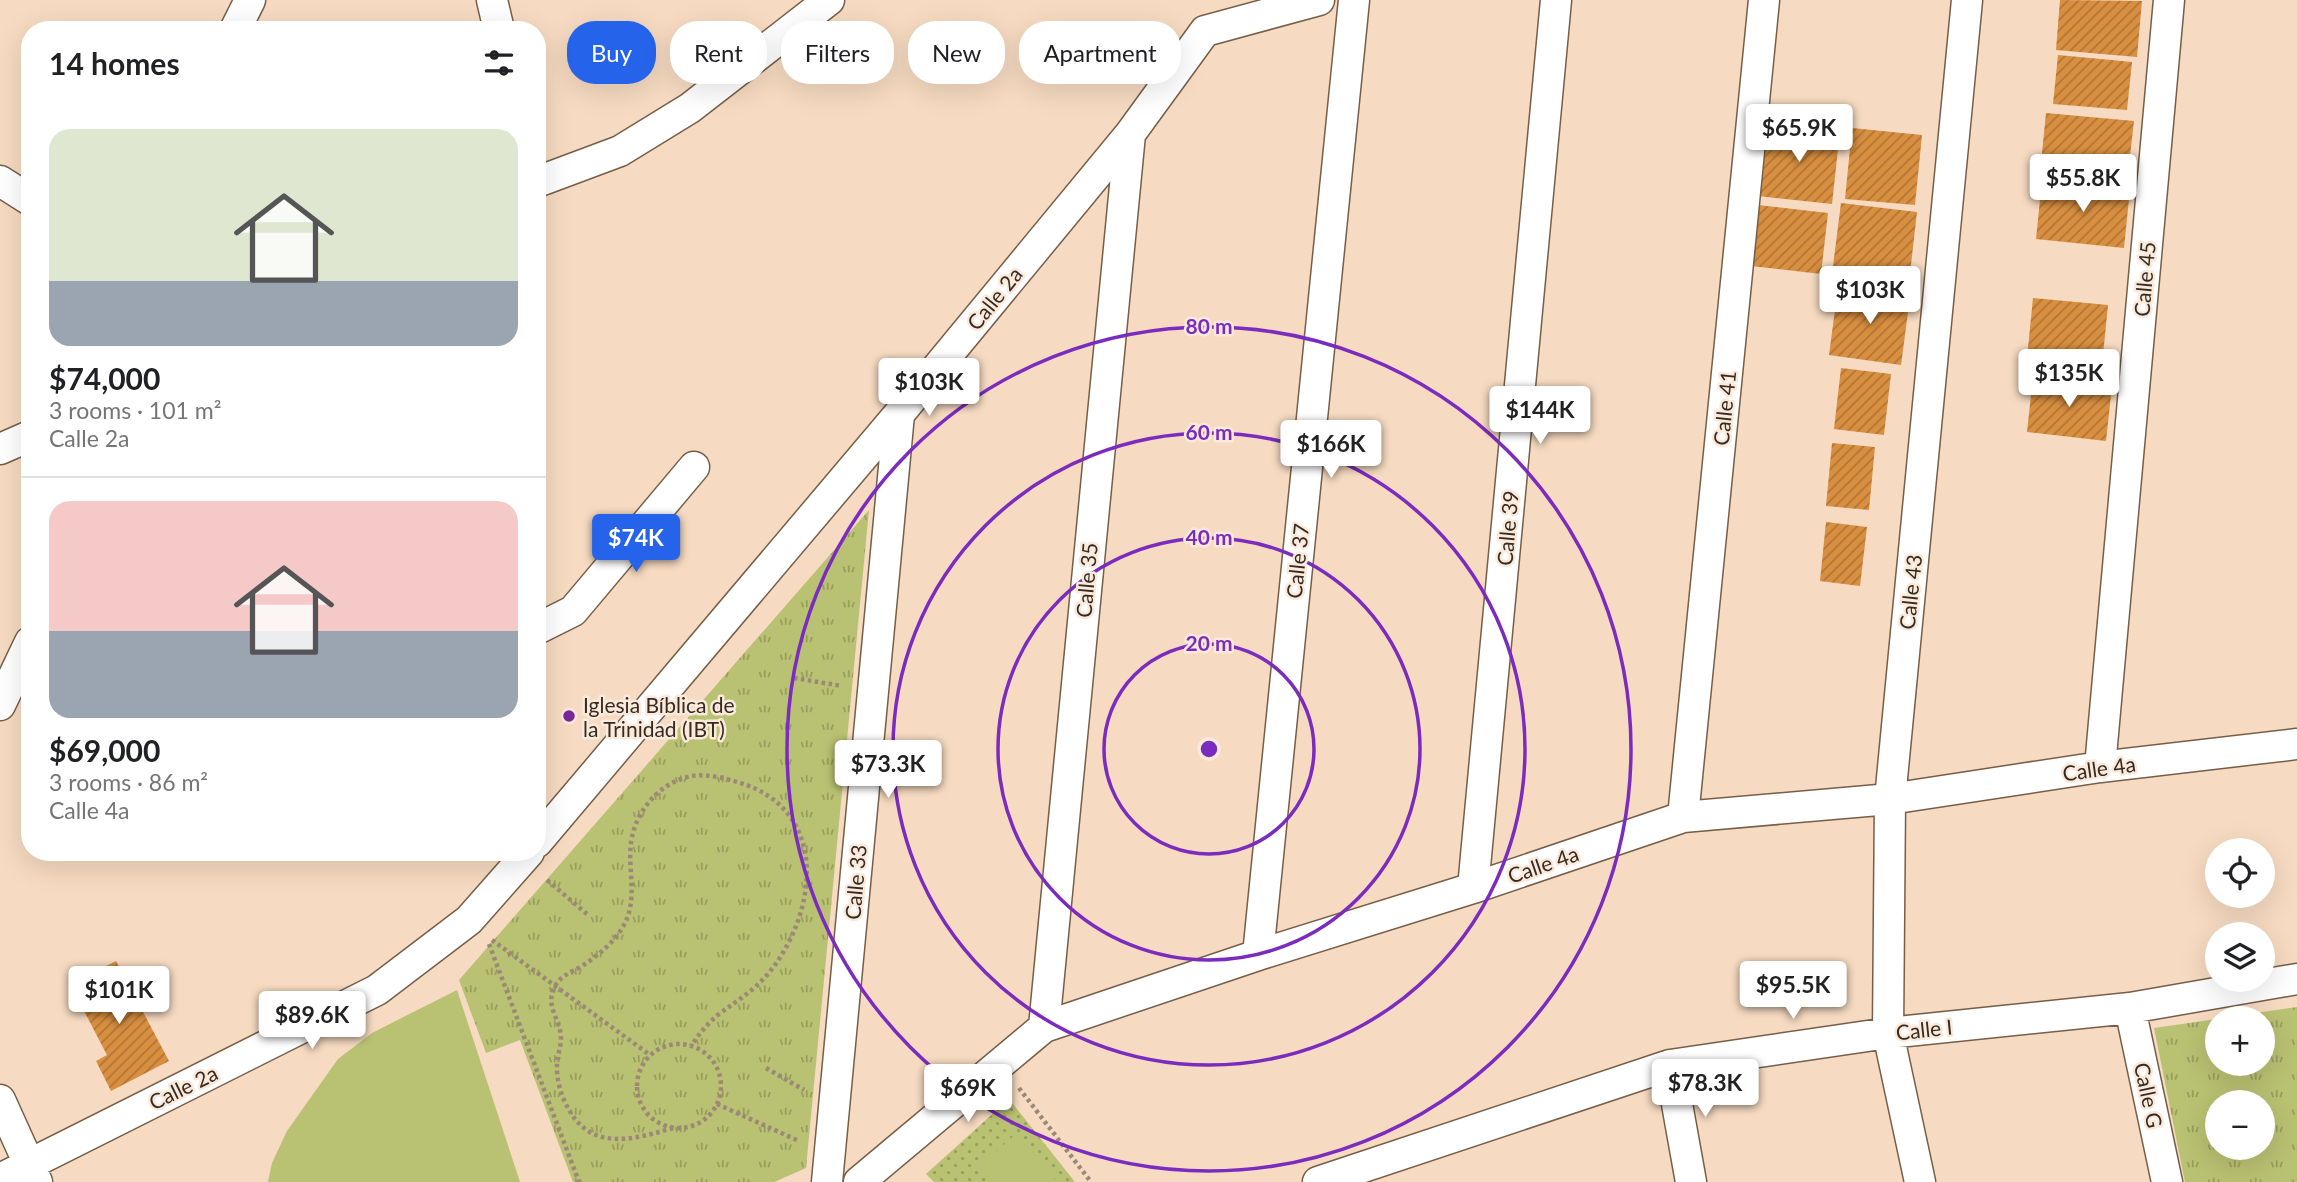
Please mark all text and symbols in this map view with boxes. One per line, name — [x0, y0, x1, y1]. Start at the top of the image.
chip: Buy — [567, 21, 656, 84]
chip: Rent — [670, 21, 767, 84]
chip: Filters — [781, 21, 894, 84]
chip: New — [908, 21, 1005, 84]
chip: Apartment — [1019, 21, 1181, 84]
icon: filters — [480, 44, 518, 82]
text: 14 homes — [49, 45, 180, 81]
pin: $65.9K — [1742, 104, 1856, 164]
text: $65.9K — [1762, 113, 1836, 141]
pin: $55.8K — [2026, 154, 2140, 214]
text: $55.8K — [2046, 163, 2120, 191]
icon: home — [221, 175, 347, 301]
street label: Calle 45 — [2128, 240, 2160, 318]
street label: Calle 2a — [961, 262, 1027, 334]
pin: $103K — [1821, 266, 1919, 326]
text: $103K — [1835, 275, 1905, 303]
text: 80 m — [1185, 313, 1233, 338]
pin: $135K — [2020, 350, 2118, 409]
pin: $103K — [880, 358, 978, 418]
text: $135K — [2034, 358, 2104, 386]
text: $74,000 — [49, 360, 160, 396]
text: $103K — [894, 367, 964, 395]
street label: Calle 41 — [1708, 369, 1740, 447]
pin: $144K — [1491, 386, 1589, 446]
text: $144K — [1505, 395, 1575, 423]
text: 3 rooms · 101 m² — [49, 396, 221, 424]
text: 60 m — [1185, 419, 1233, 444]
pin: $166K — [1282, 420, 1380, 480]
text: Calle 2a — [49, 424, 129, 452]
text: $166K — [1296, 429, 1366, 457]
street label: Calle 39 — [1491, 489, 1523, 567]
pin: $74K — [595, 514, 677, 574]
street label: Calle 37 — [1281, 522, 1313, 600]
text: $74K — [608, 523, 664, 551]
text: 40 m — [1185, 524, 1233, 549]
street label: Calle 35 — [1070, 541, 1102, 619]
icon: home — [221, 547, 347, 673]
street label: Calle 43 — [1894, 553, 1926, 631]
text: 20 m — [1185, 630, 1233, 655]
place label: Iglesia Bíblica de la Trinidad (IBT) — [583, 692, 735, 741]
marker: Iglesia Bíblica de la Trinidad (IBT) — [561, 708, 577, 724]
text: $69,000 — [49, 732, 160, 768]
centre of rings — [1197, 737, 1221, 761]
pin: $73.3K — [831, 740, 945, 800]
text: $73.3K — [851, 749, 925, 777]
street label: Calle 4a — [2061, 751, 2137, 785]
text: 3 rooms · 86 m² — [49, 768, 208, 796]
text: Calle 4a — [49, 796, 129, 824]
map controls — [2205, 838, 2275, 1160]
button: locate — [2205, 838, 2275, 908]
street label: Calle 4a — [1504, 840, 1582, 888]
street label: Calle 33 — [839, 843, 871, 921]
button: layers — [2205, 922, 2275, 992]
pin: $95.5K — [1736, 962, 1850, 1021]
pin: $101K — [70, 967, 168, 1026]
text: $95.5K — [1756, 970, 1830, 998]
text: $101K — [84, 975, 154, 1003]
pin: $89.6K — [255, 992, 369, 1051]
text: $89.6K — [275, 1000, 349, 1028]
button: + — [2205, 1006, 2275, 1076]
street label: Calle I — [1894, 1014, 1954, 1044]
street label: Calle 2a — [145, 1060, 221, 1114]
pin: $78.3K — [1648, 1060, 1762, 1119]
street label: Calle G — [2130, 1060, 2168, 1130]
pin: $69K — [927, 1064, 1009, 1124]
text: $78.3K — [1668, 1068, 1742, 1096]
text: $69K — [940, 1073, 996, 1101]
button: − — [2205, 1090, 2275, 1160]

